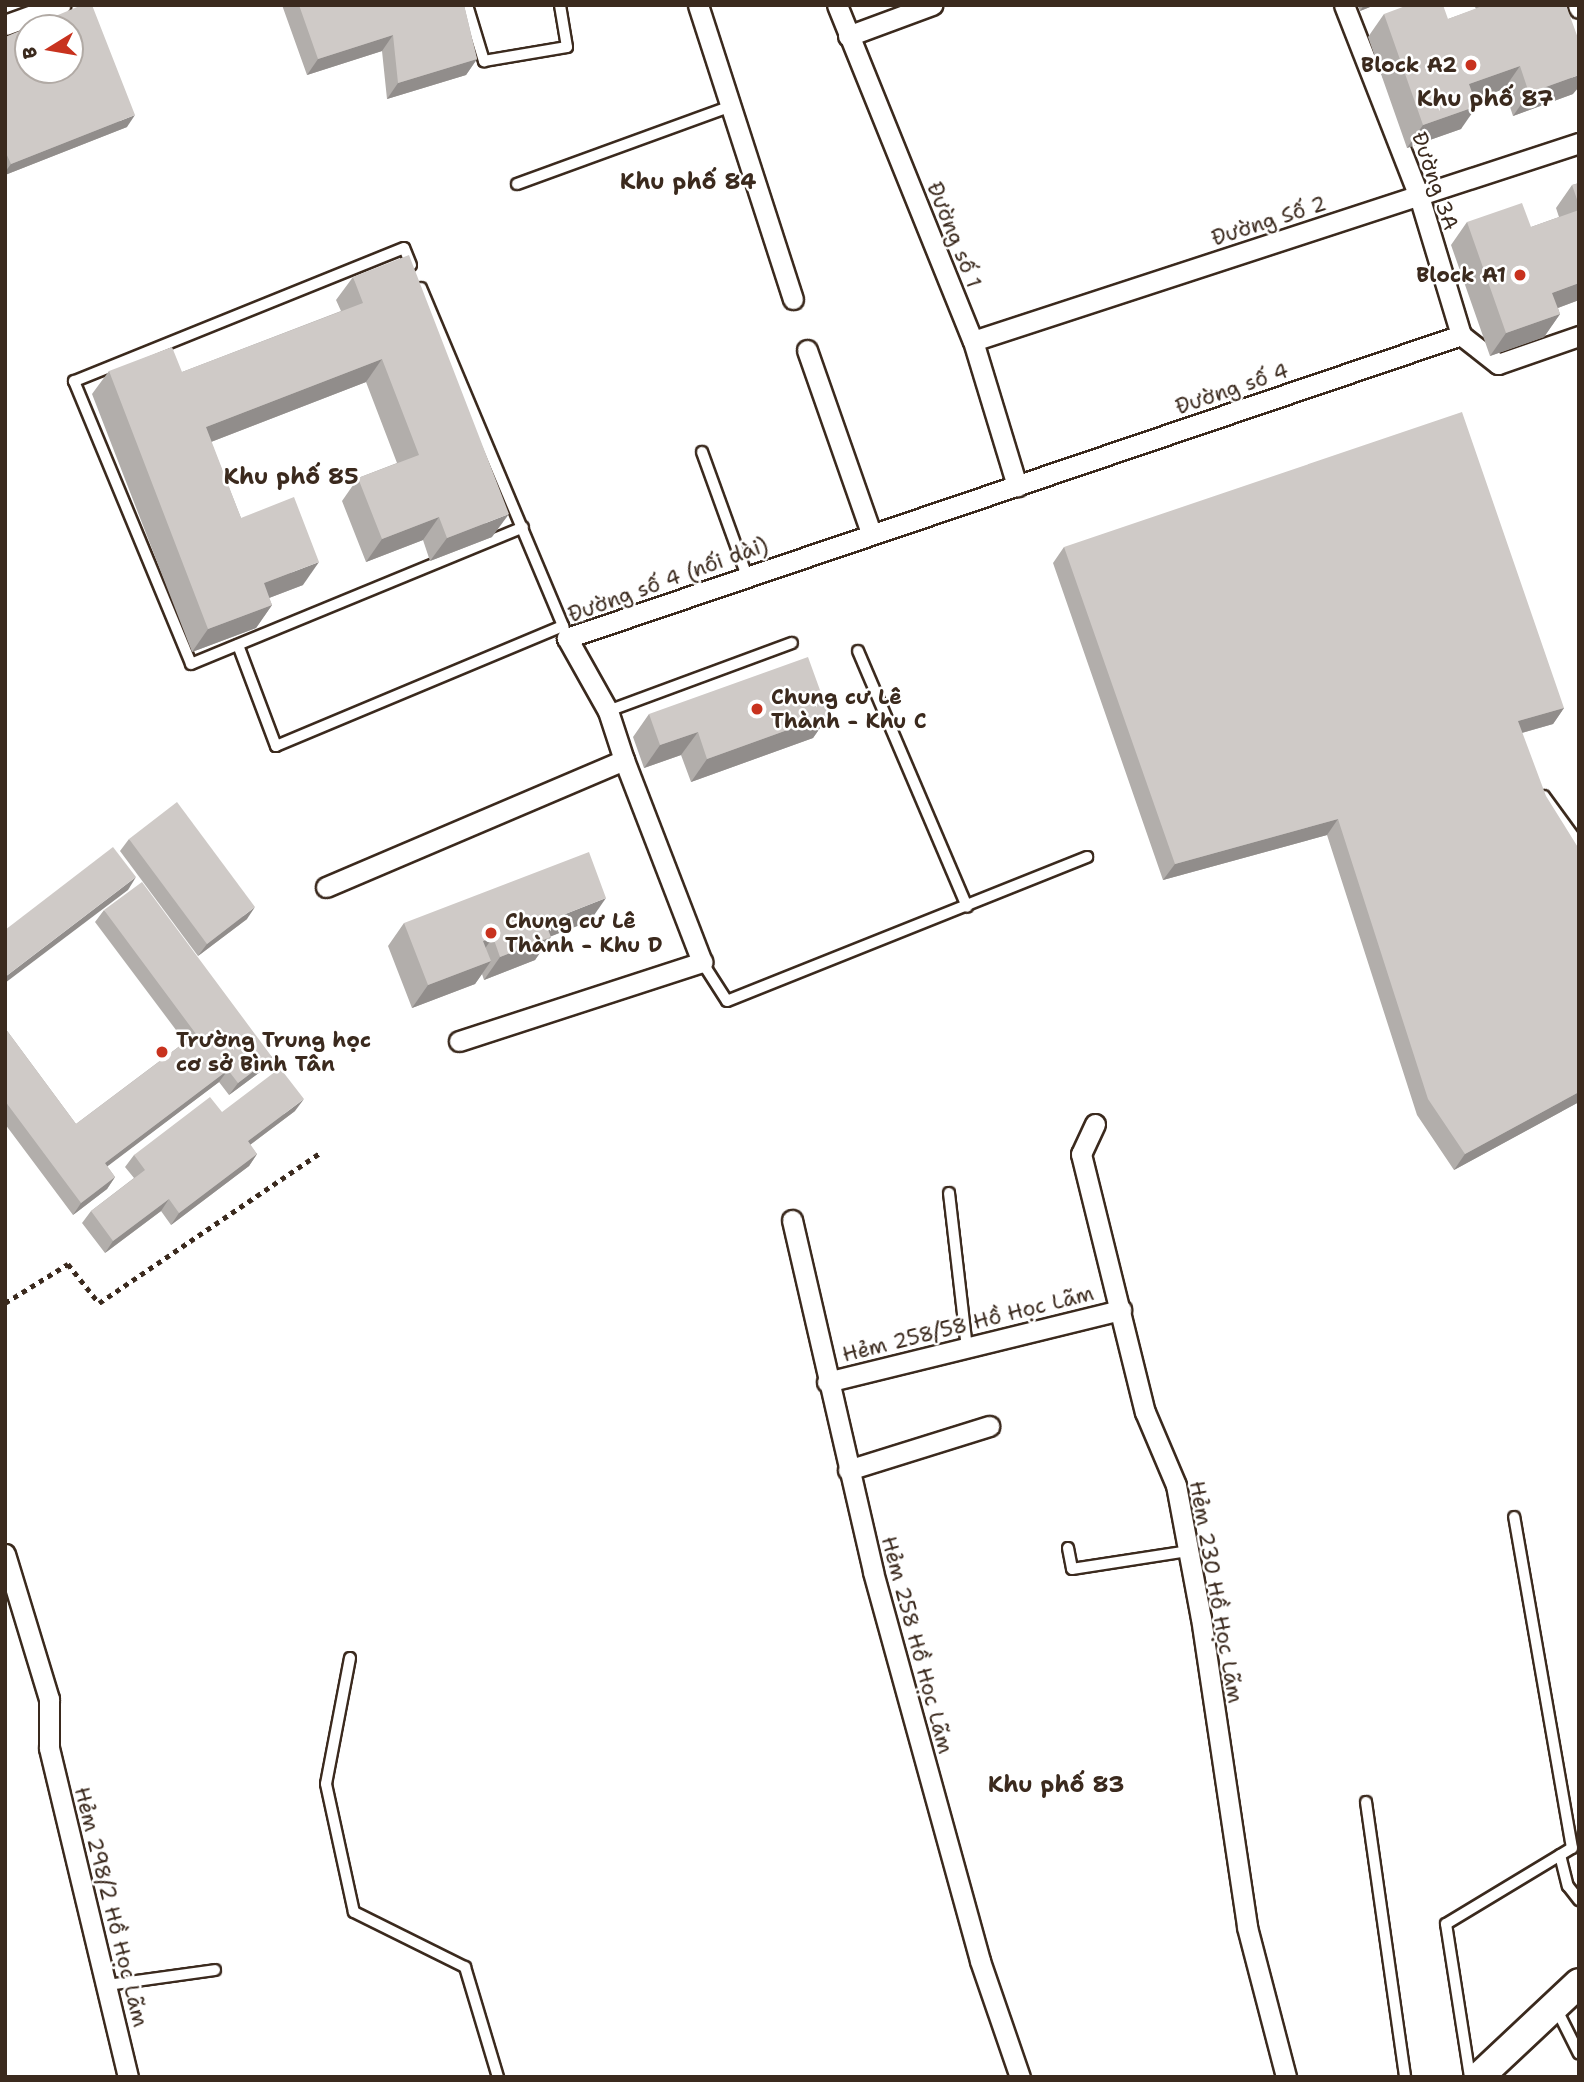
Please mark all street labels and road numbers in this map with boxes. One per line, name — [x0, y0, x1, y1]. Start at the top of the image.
street label: Đường 3A — [1406, 128, 1464, 234]
street label: Đường số 1 — [921, 178, 987, 292]
street label: Đường Số 2 — [1208, 191, 1330, 251]
street label: Đường số 4 — [1172, 358, 1292, 420]
street label: Đường số 4 (nối dài) — [565, 532, 771, 628]
street label: Hẻm 258/58 Hồ Học Lãm — [840, 1281, 1096, 1367]
street label: Hẻm 230 Hồ Học Lãm — [1184, 1479, 1248, 1705]
street label: Hẻm 258 Hồ Học Lãm — [876, 1534, 958, 1756]
street label: Hẻm 298/2 Hồ Học Lãm — [69, 1784, 153, 2030]

